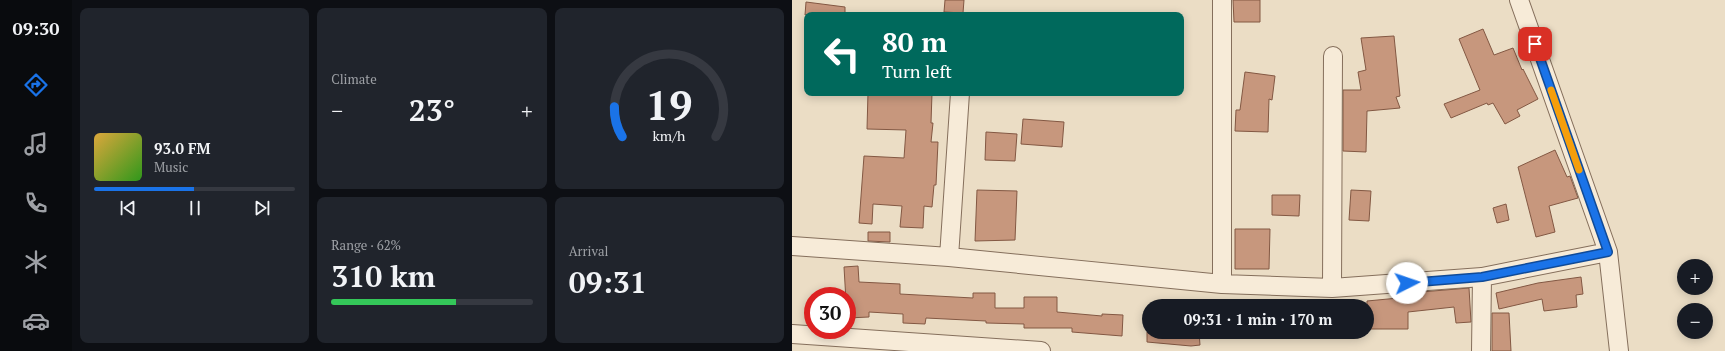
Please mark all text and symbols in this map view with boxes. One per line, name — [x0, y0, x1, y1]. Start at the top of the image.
text: 09:30 — [13, 16, 59, 40]
text: 80 m — [882, 23, 947, 60]
pin — [1518, 27, 1552, 61]
icon: left — [816, 28, 868, 80]
icon: arrive — [1524, 33, 1546, 55]
text: Turn left — [882, 59, 952, 83]
text: Climate — [331, 70, 377, 88]
icon: directions — [22, 71, 50, 99]
text: 19 — [646, 76, 693, 131]
text: 23° — [409, 90, 455, 130]
text: − — [331, 96, 343, 125]
text: + — [521, 96, 533, 125]
text: km/h — [653, 125, 686, 144]
icon: music — [22, 130, 50, 158]
text: 93.0 FM — [154, 138, 211, 158]
text: Music — [154, 158, 188, 176]
icon: phone — [22, 189, 50, 217]
icon: previous — [117, 197, 139, 219]
icon: pause — [184, 197, 206, 219]
icon: next — [251, 197, 273, 219]
text: Range · 62% — [331, 236, 401, 254]
text: Arrival — [569, 242, 609, 260]
icon: climate — [22, 248, 50, 276]
text: 310 km — [331, 256, 436, 296]
map controls — [1677, 259, 1713, 339]
button: + — [1677, 259, 1713, 295]
text: 09:31 — [569, 262, 647, 302]
position arrow — [1386, 262, 1428, 304]
speed limit sign: 30 — [804, 287, 856, 339]
button: − — [1677, 303, 1713, 339]
icon: car — [22, 307, 50, 335]
text: 09:31 · 1 min · 170 m — [1184, 309, 1332, 329]

